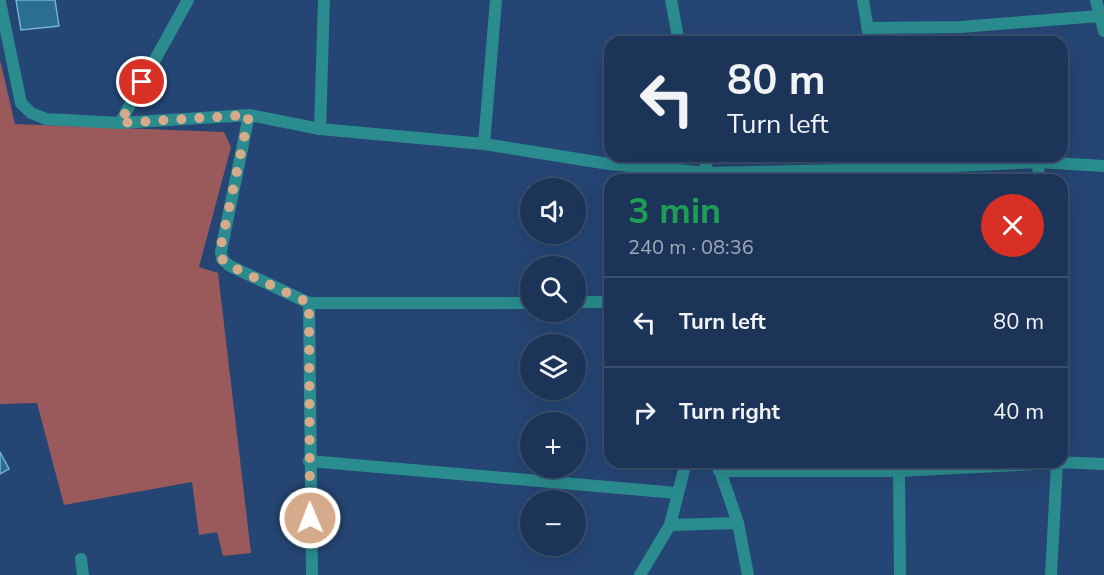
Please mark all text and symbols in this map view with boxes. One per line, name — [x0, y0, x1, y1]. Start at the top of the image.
text: 80 m — [727, 52, 826, 109]
pin — [116, 56, 167, 107]
icon: left — [628, 60, 706, 138]
icon: arrive — [125, 65, 158, 98]
text: Turn left — [727, 106, 828, 143]
map controls — [520, 178, 586, 556]
button: sound — [520, 178, 586, 244]
text: 3 min — [628, 187, 721, 236]
button: close — [981, 194, 1044, 257]
text: 240 m · 08:36 — [628, 234, 754, 261]
button: search — [520, 256, 586, 322]
icon: left — [628, 306, 661, 339]
text: Turn left — [679, 307, 766, 337]
text: 80 m — [993, 307, 1044, 337]
button: layers — [520, 334, 586, 400]
icon: right — [628, 396, 661, 429]
text: Turn right — [679, 397, 780, 427]
text: 40 m — [993, 397, 1044, 427]
button: + — [520, 412, 586, 478]
position arrow — [278, 486, 342, 550]
button: − — [520, 490, 586, 556]

